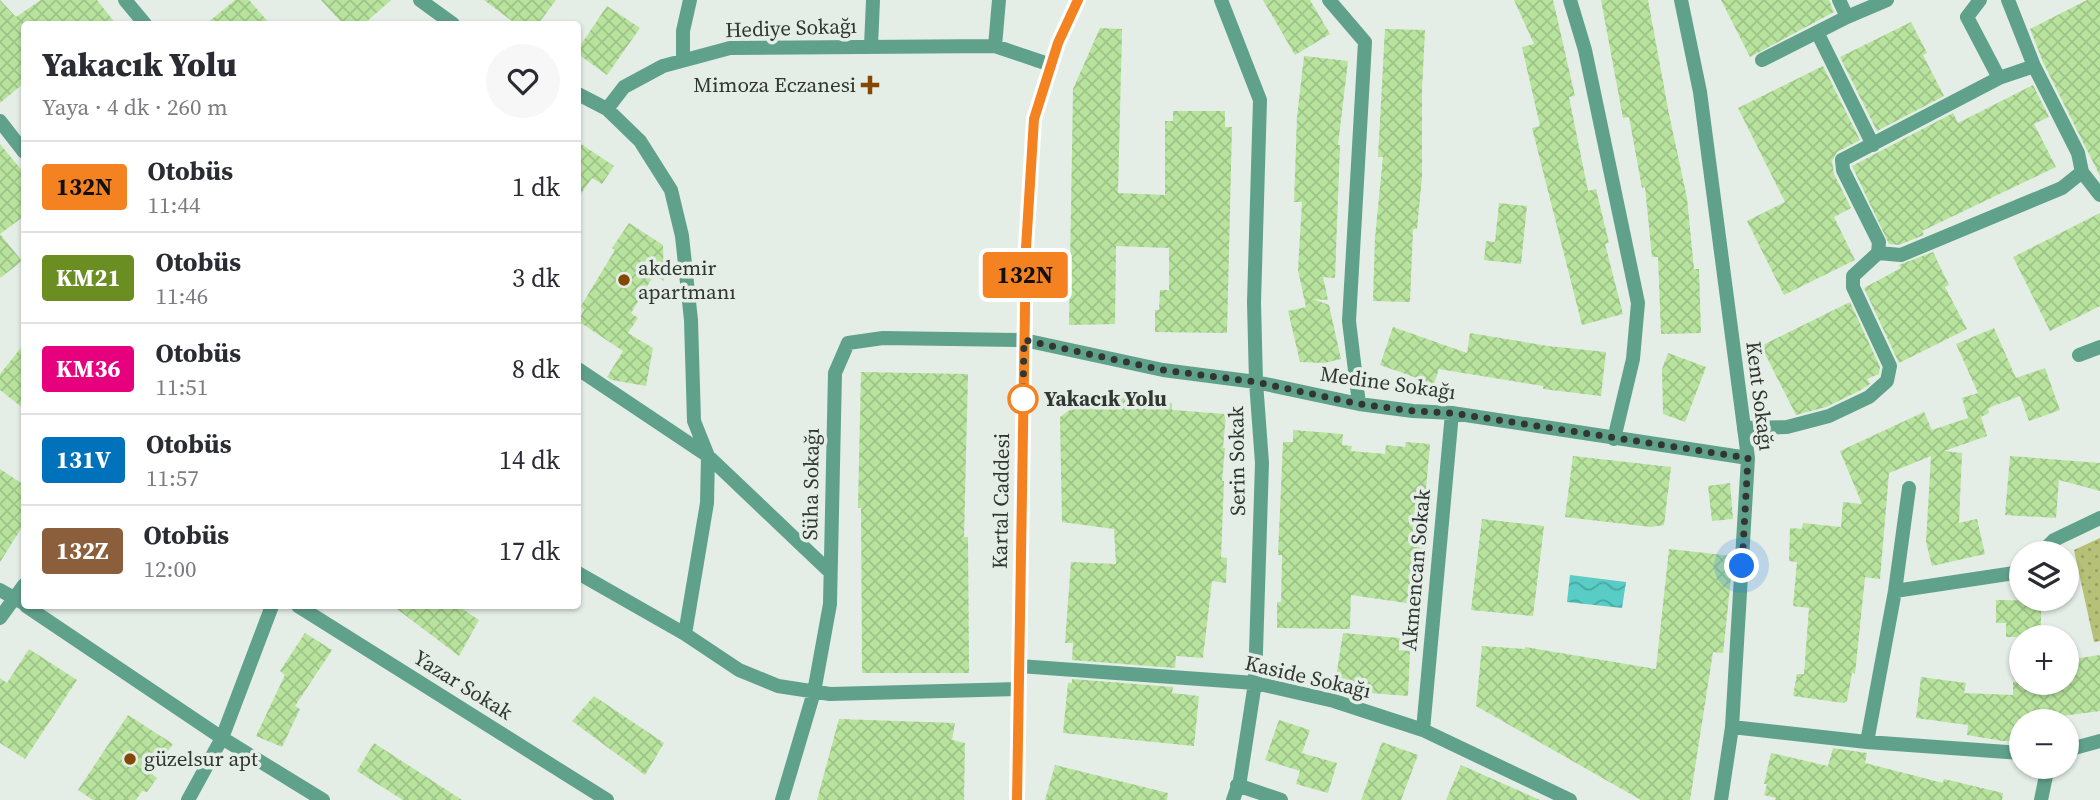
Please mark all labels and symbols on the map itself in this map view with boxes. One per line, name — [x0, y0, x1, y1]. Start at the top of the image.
street label: Hediye Sokağı — [725, 11, 857, 44]
place label: Mimoza Eczanesi — [693, 70, 856, 99]
marker: Mimoza Eczanesi — [862, 77, 878, 93]
line badge: 132N — [976, 252, 1074, 298]
place label: akdemir apartmanı — [638, 253, 736, 306]
marker: akdemir apartmanı — [616, 272, 632, 288]
street label: Kent Sokağı — [1739, 340, 1782, 452]
street label: Medine Sokağı — [1318, 359, 1458, 406]
marker: Yakacık Yolu — [1008, 384, 1038, 414]
place label: Yakacık Yolu — [1044, 384, 1167, 413]
street label: Serin Sokak — [1221, 405, 1252, 516]
street label: Süha Sokağı — [795, 428, 826, 540]
street label: Kartal Caddesi — [985, 433, 1016, 569]
street label: Akmencan Sokak — [1394, 488, 1437, 652]
your location — [1724, 548, 1759, 583]
street label: Yazar Sokak — [408, 643, 519, 727]
street label: Kaside Sokağı — [1242, 648, 1374, 705]
place label: güzelsur apt — [144, 744, 258, 773]
marker: güzelsur apt — [122, 751, 138, 767]

